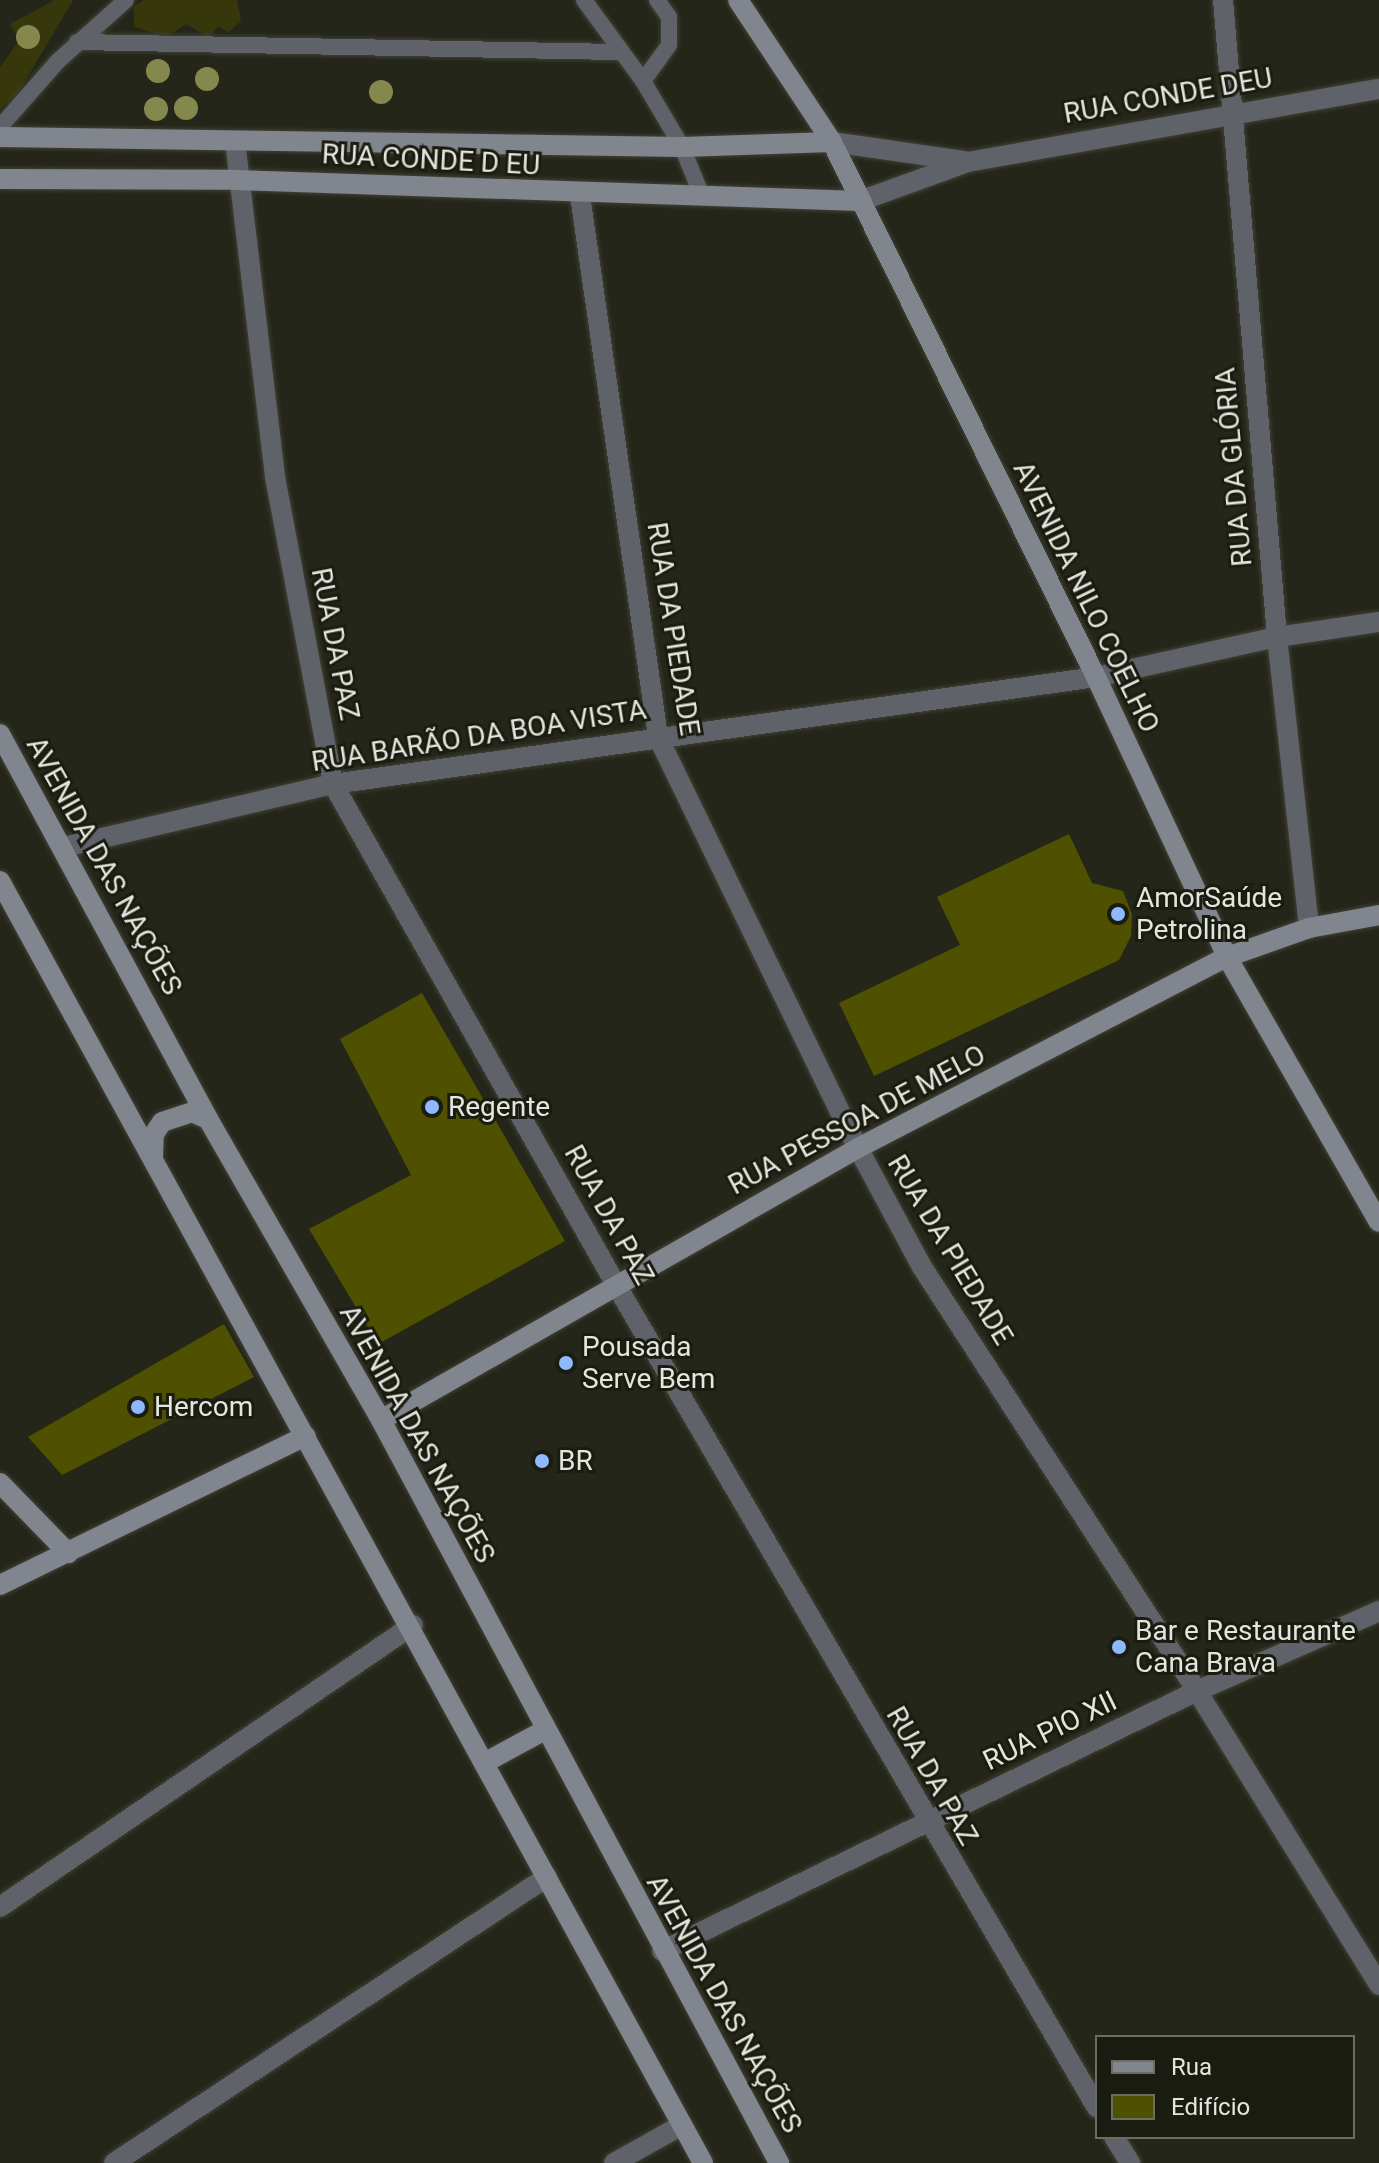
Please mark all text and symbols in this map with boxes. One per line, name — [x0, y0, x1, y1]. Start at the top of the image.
street label: RUA CONDE DEU — [1061, 61, 1275, 131]
street label: RUA CONDE D EU — [321, 138, 541, 182]
street label: RUA DA GLÓRIA — [1209, 366, 1259, 568]
street label: AVENIDA NILO COELHO — [1006, 456, 1166, 738]
street label: RUA DA PIEDADE — [640, 520, 706, 738]
street label: RUA DA PAZ — [304, 565, 366, 723]
street label: RUA BARÃO DA BOA VISTA — [309, 693, 649, 779]
street label: AVENIDA DAS NAÇÕES — [19, 731, 189, 1001]
place label: AmorSaúde Petrolina — [1136, 881, 1282, 947]
marker: AmorSaúde Petrolina — [1107, 903, 1129, 925]
street label: RUA PESSOA DE MELO — [723, 1038, 991, 1202]
place label: Regente — [448, 1090, 550, 1124]
marker: Regente — [423, 1098, 441, 1116]
street label: RUA DA PAZ — [557, 1139, 661, 1291]
street label: RUA DA PIEDADE — [880, 1149, 1020, 1351]
street label: AVENIDA DAS NAÇÕES — [332, 1299, 502, 1569]
place label: Pousada Serve Bem — [582, 1330, 715, 1396]
marker: Pousada Serve Bem — [557, 1354, 575, 1372]
place label: Hercom — [154, 1390, 253, 1424]
marker: Hercom — [129, 1398, 147, 1416]
place label: BR — [558, 1444, 593, 1478]
marker: BR — [533, 1452, 551, 1470]
place label: Bar e Restaurante Cana Brava — [1135, 1614, 1356, 1680]
marker: Bar e Restaurante Cana Brava — [1110, 1638, 1128, 1656]
street label: RUA PIO XII — [978, 1684, 1122, 1778]
street label: RUA DA PAZ — [879, 1701, 985, 1851]
street label: AVENIDA DAS NAÇÕES — [639, 1869, 809, 2139]
legend — [1095, 2035, 1355, 2139]
text: Rua — [1171, 2053, 1212, 2081]
text: Edifício — [1171, 2093, 1250, 2121]

